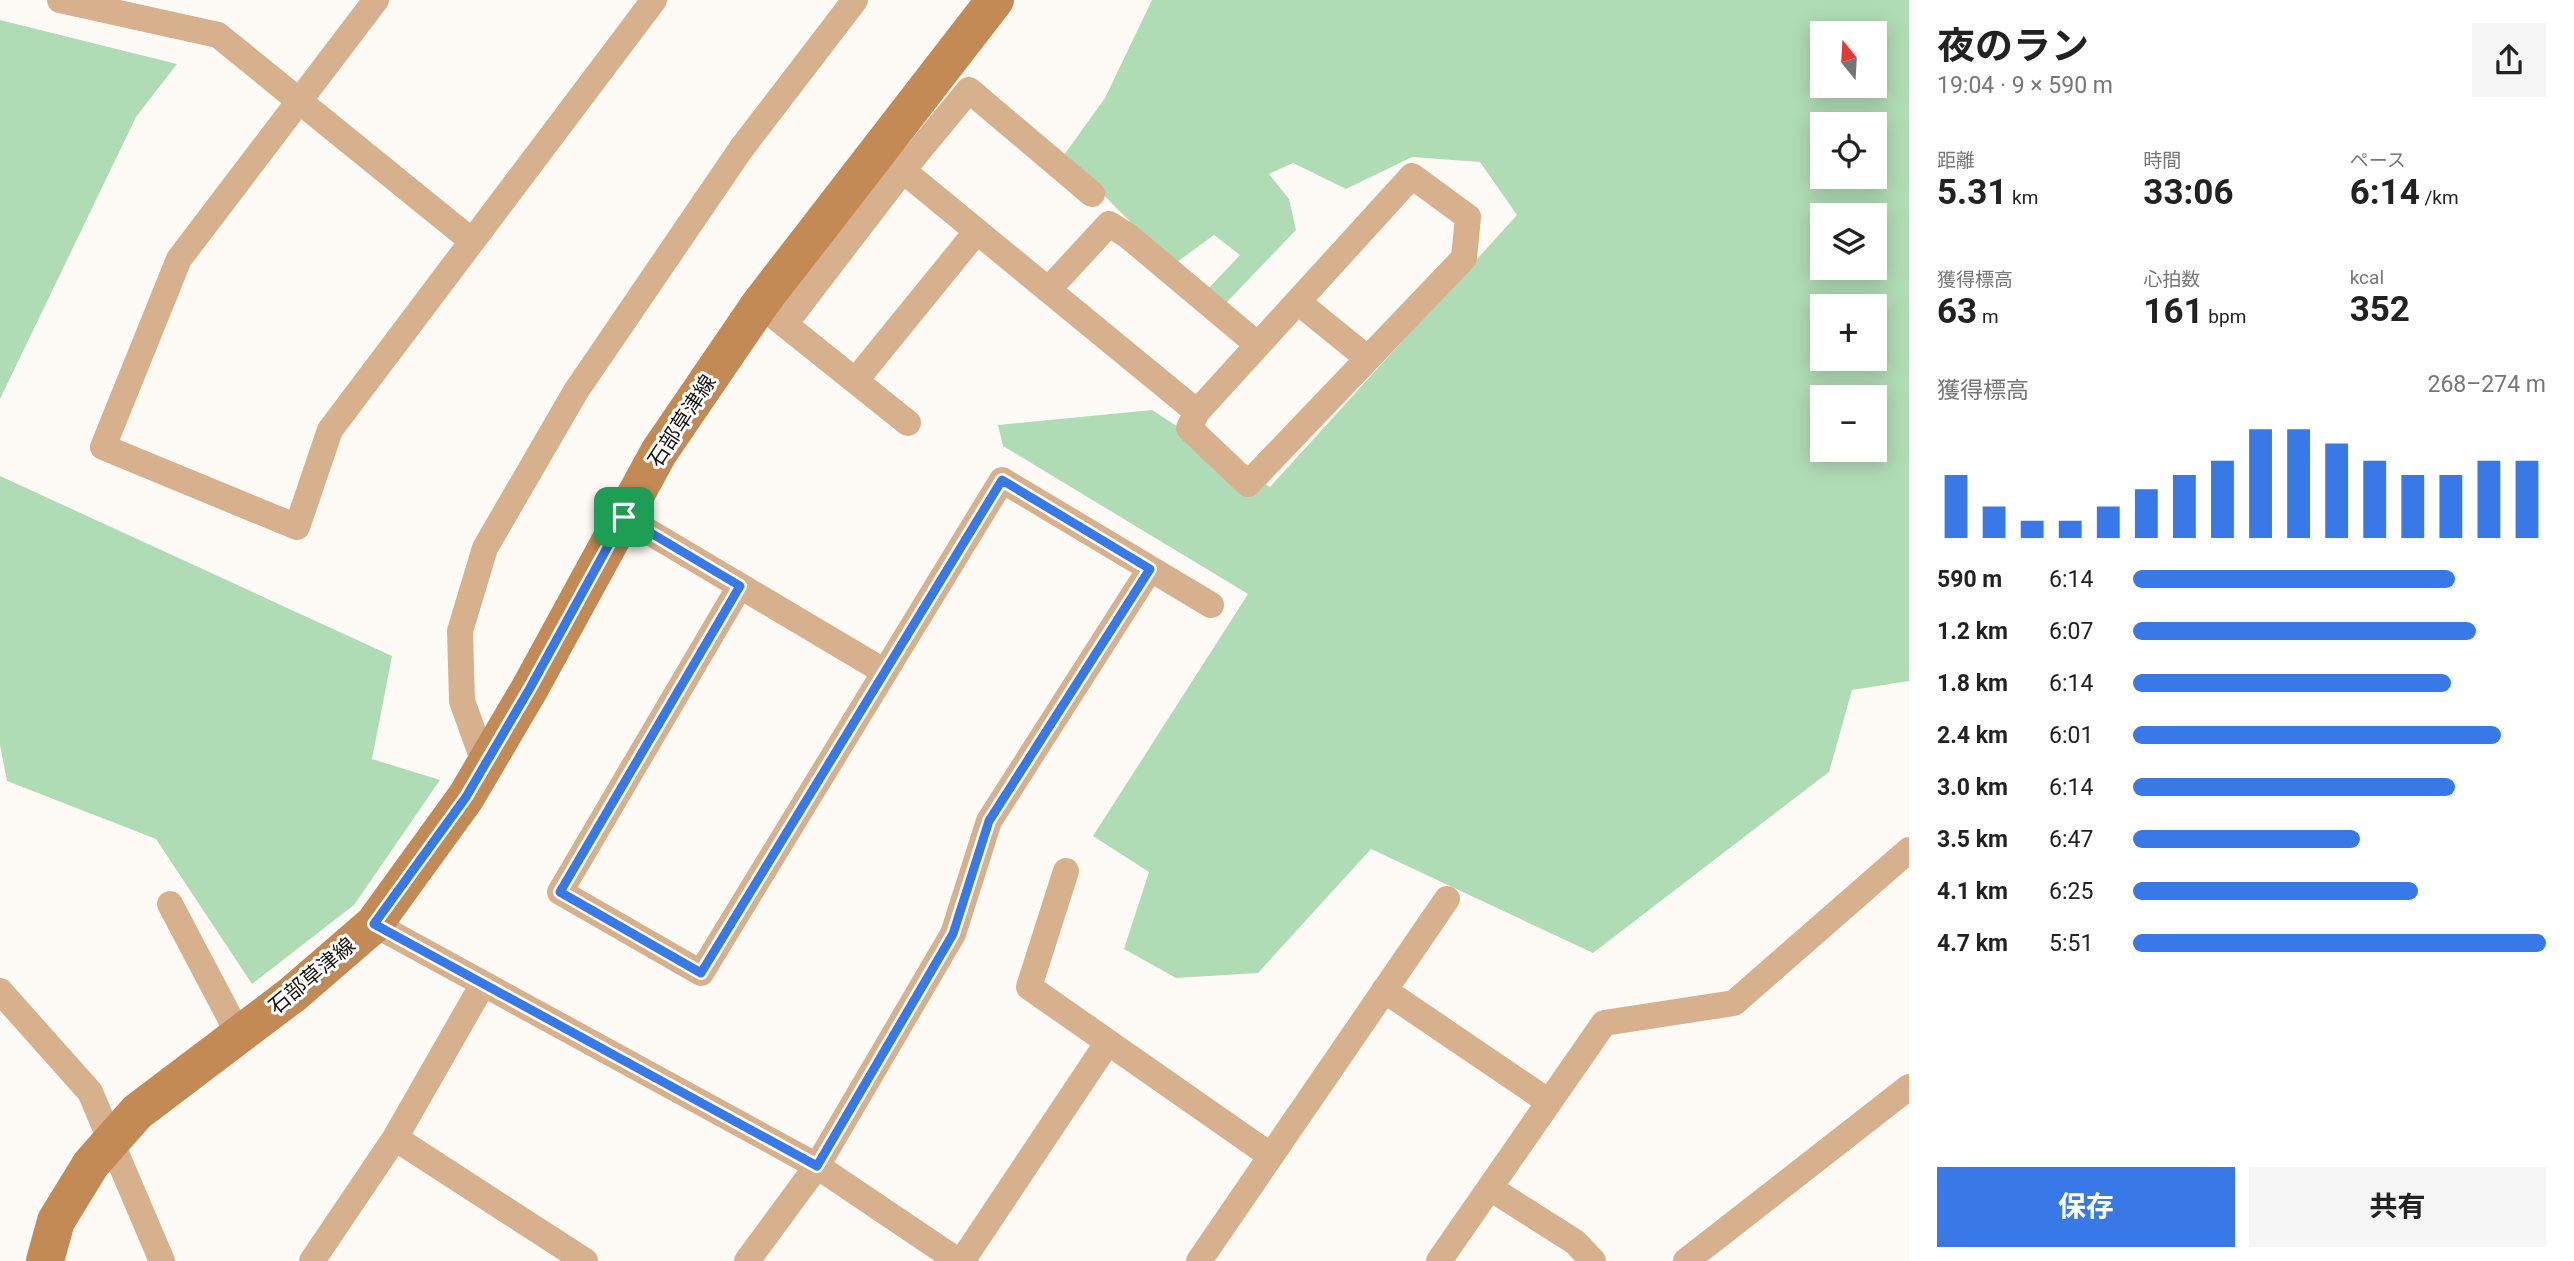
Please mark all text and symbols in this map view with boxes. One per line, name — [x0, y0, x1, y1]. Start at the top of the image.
north arrow — [1810, 21, 1886, 98]
map controls — [1810, 21, 1887, 462]
button: share — [2472, 23, 2546, 97]
text: 夜のラン — [1937, 24, 2089, 68]
text: 19:04 · 9 × 590 m — [1937, 72, 2113, 99]
button: locate — [1810, 112, 1887, 189]
text: 距離 — [1937, 149, 1975, 172]
text: 時間 — [2143, 149, 2181, 172]
text: ペース — [2350, 149, 2406, 172]
text: 5.31 — [1937, 172, 2007, 213]
text: 33:06 — [2143, 172, 2234, 213]
text: 6:14 — [2350, 172, 2420, 213]
text: km — [2007, 186, 2038, 209]
text: /km — [2420, 186, 2459, 209]
button: layers — [1810, 203, 1887, 280]
text: kcal — [2350, 266, 2384, 289]
text: 獲得標高 — [1937, 268, 2013, 291]
text: 心拍数 — [2143, 268, 2200, 291]
text: 352 — [2350, 289, 2410, 330]
text: 63 — [1937, 291, 1977, 332]
text: 161 — [2143, 291, 2204, 332]
button: + — [1810, 294, 1887, 371]
text: m — [1977, 305, 1999, 328]
text: bpm — [2204, 305, 2246, 328]
street label: 石部草津線 — [643, 370, 721, 472]
text: 268–274 m — [2427, 371, 2546, 398]
text: 獲得標高 — [1937, 377, 2029, 404]
button: − — [1810, 385, 1887, 462]
pin — [594, 487, 654, 547]
icon: arrive — [605, 498, 643, 536]
text: 590 m — [1937, 566, 2002, 593]
text: 6:14 — [2049, 566, 2093, 593]
text: 1.2 km — [1937, 618, 2008, 645]
text: 6:07 — [2049, 618, 2093, 645]
text: 1.8 km — [1937, 670, 2008, 697]
text: 6:14 — [2049, 670, 2093, 697]
text: 2.4 km — [1937, 722, 2008, 749]
text: 6:01 — [2049, 722, 2093, 749]
text: 3.0 km — [1937, 774, 2008, 801]
text: 6:14 — [2049, 774, 2093, 801]
text: 3.5 km — [1937, 826, 2008, 853]
text: 6:47 — [2049, 826, 2093, 853]
text: 4.1 km — [1937, 878, 2008, 905]
text: 6:25 — [2049, 878, 2093, 905]
text: 4.7 km — [1937, 930, 2008, 957]
text: 5:51 — [2049, 930, 2093, 957]
street label: 石部草津線 — [264, 933, 360, 1019]
button: 保存 — [1937, 1167, 2235, 1247]
button: 共有 — [2249, 1167, 2546, 1247]

